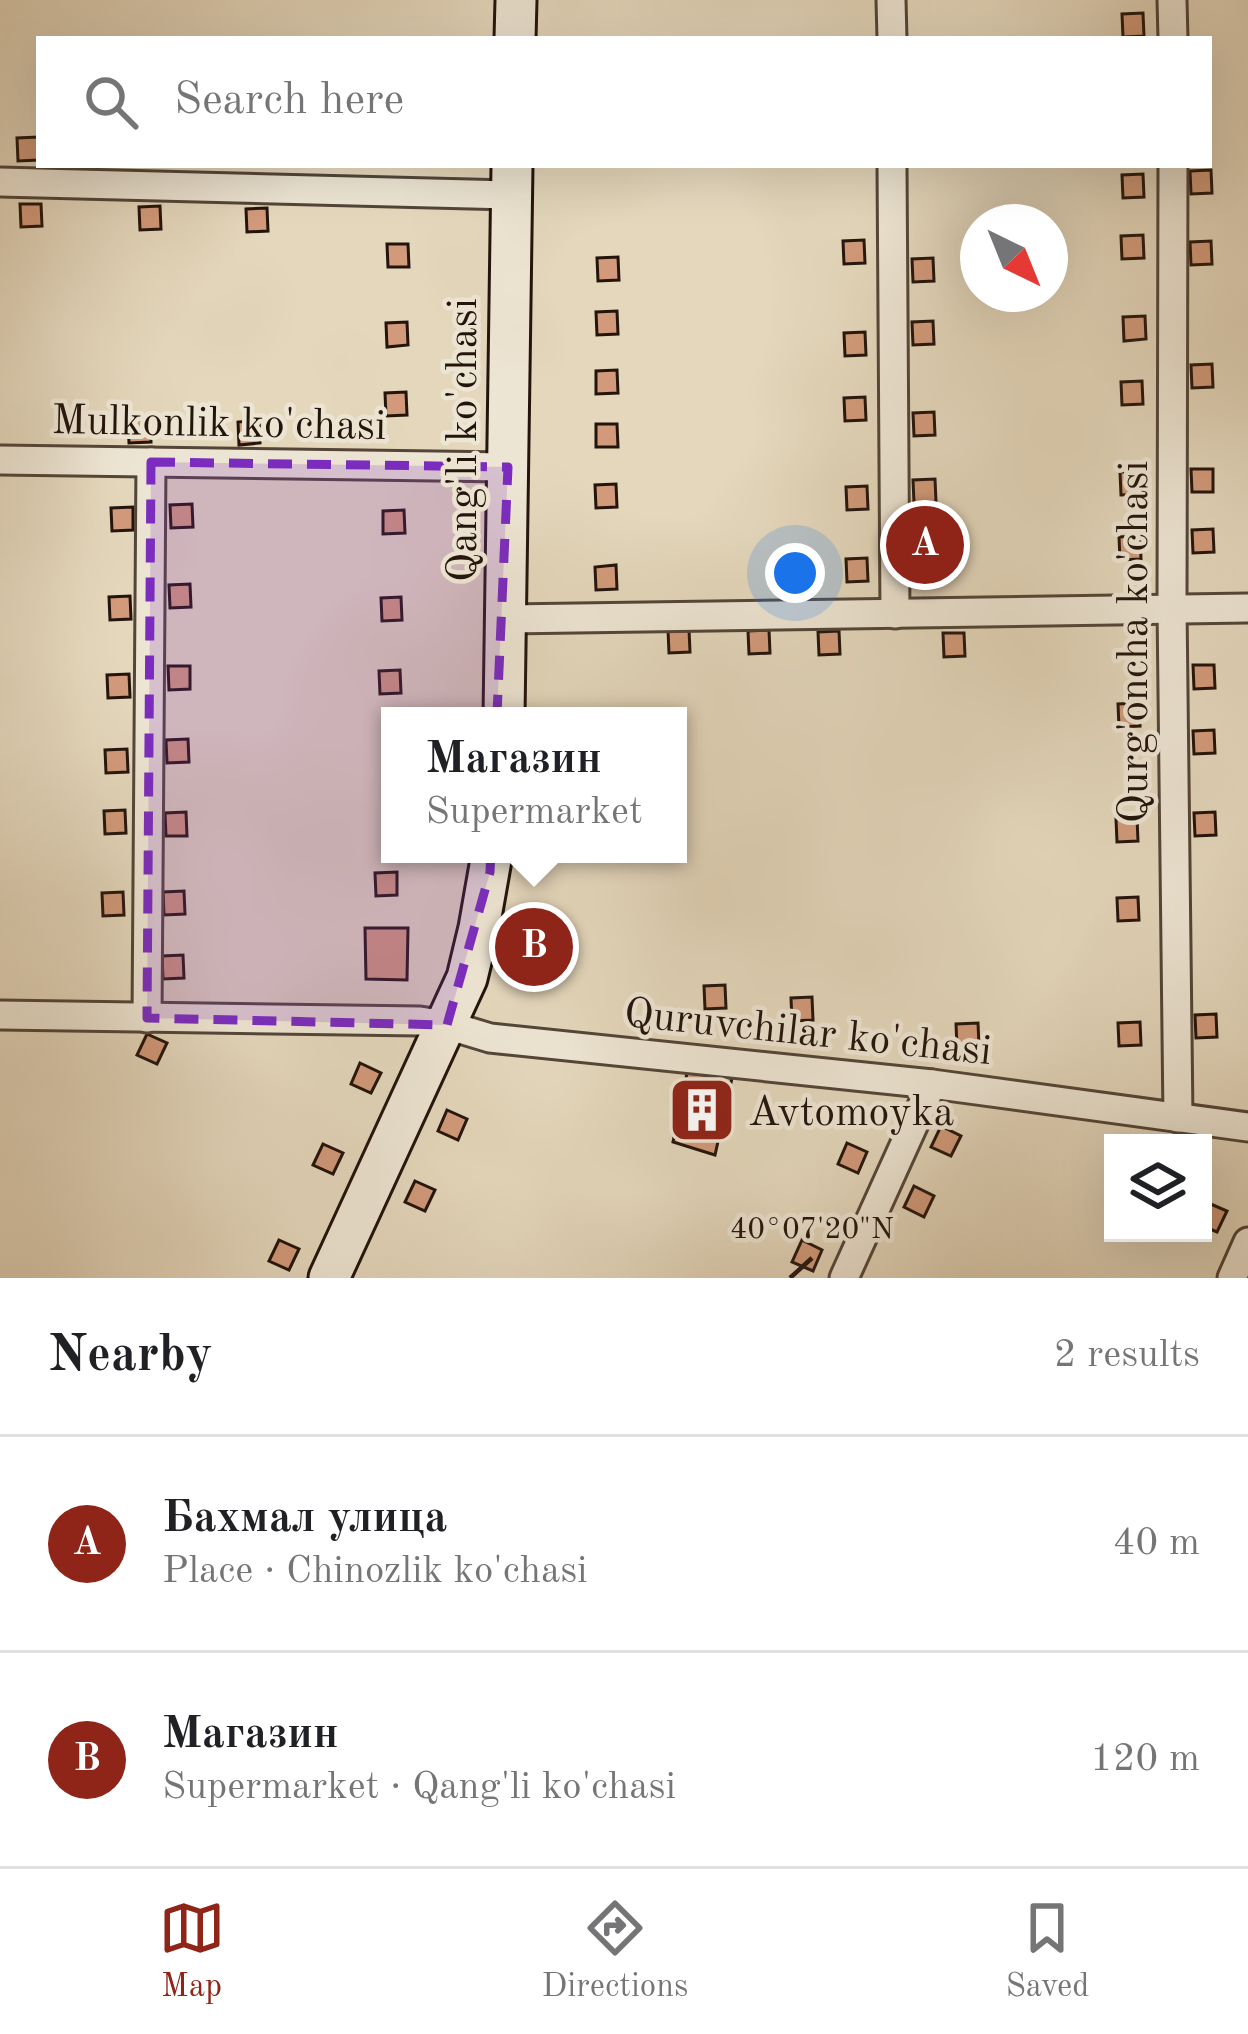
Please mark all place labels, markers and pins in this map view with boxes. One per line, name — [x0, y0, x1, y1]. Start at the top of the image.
pin: A — [886, 500, 964, 590]
pin: B — [495, 902, 573, 992]
building icon: Avtomoyka — [667, 1075, 737, 1145]
place label: Avtomoyka — [748, 1093, 954, 1135]

